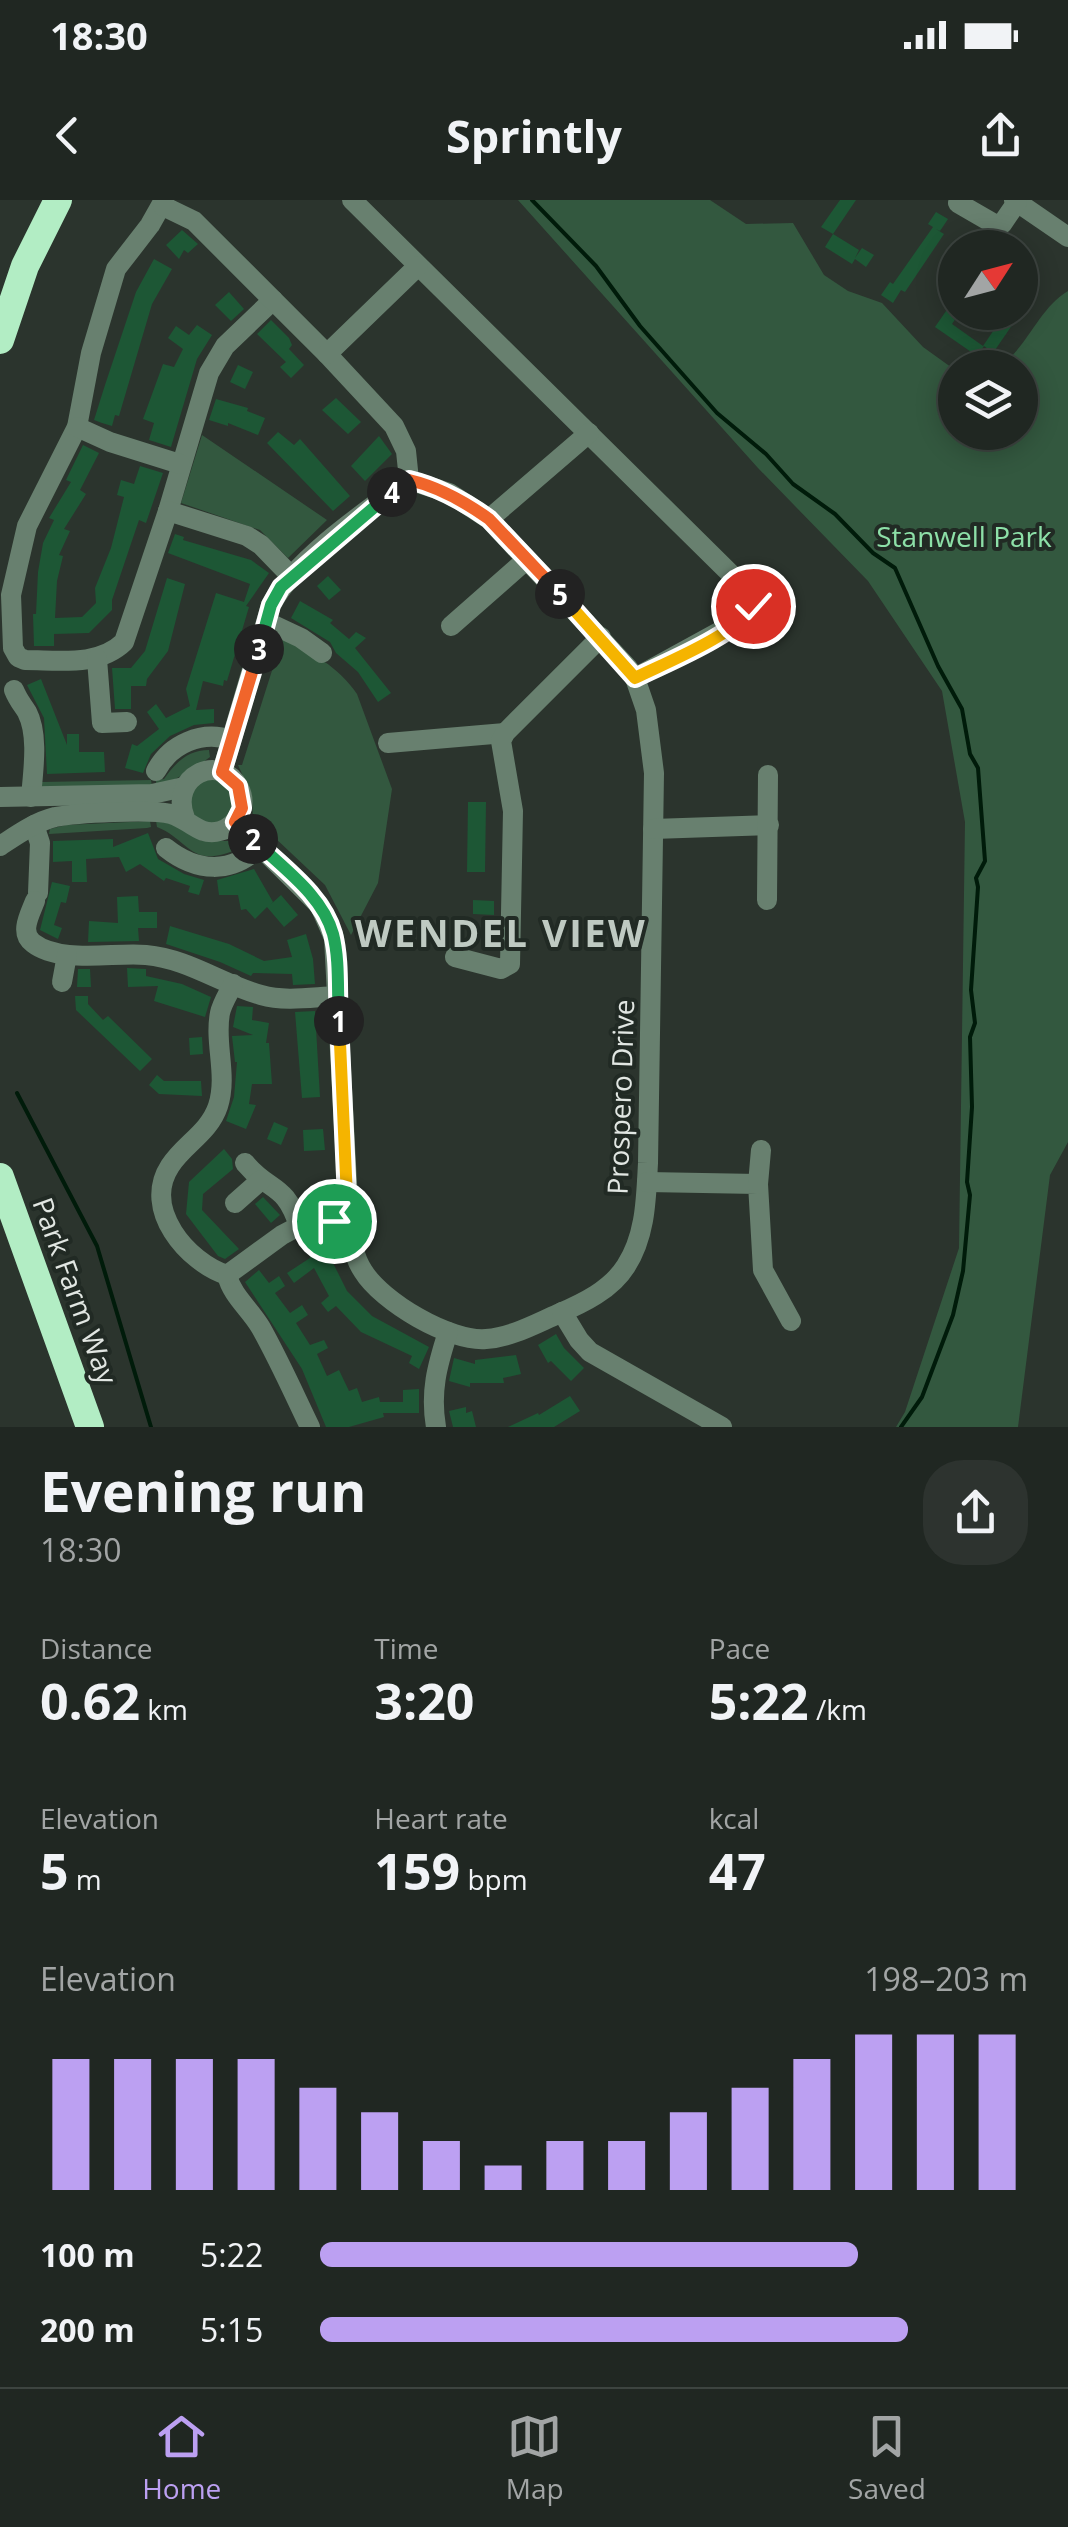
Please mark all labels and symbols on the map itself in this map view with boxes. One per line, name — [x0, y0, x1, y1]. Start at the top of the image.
north arrow — [938, 230, 1038, 330]
pin: 4 — [367, 467, 417, 517]
park label: Stanwell Park — [876, 517, 1052, 555]
pin — [711, 564, 796, 649]
pin: 5 — [535, 569, 585, 619]
pin: 3 — [234, 624, 284, 674]
pin: 2 — [228, 814, 278, 864]
district label: WENDEL VIEW — [355, 906, 647, 958]
pin: 1 — [314, 996, 364, 1046]
street label: Prospero Drive — [598, 999, 642, 1195]
pin — [292, 1179, 377, 1264]
street label: Park Farm Way — [25, 1192, 128, 1390]

